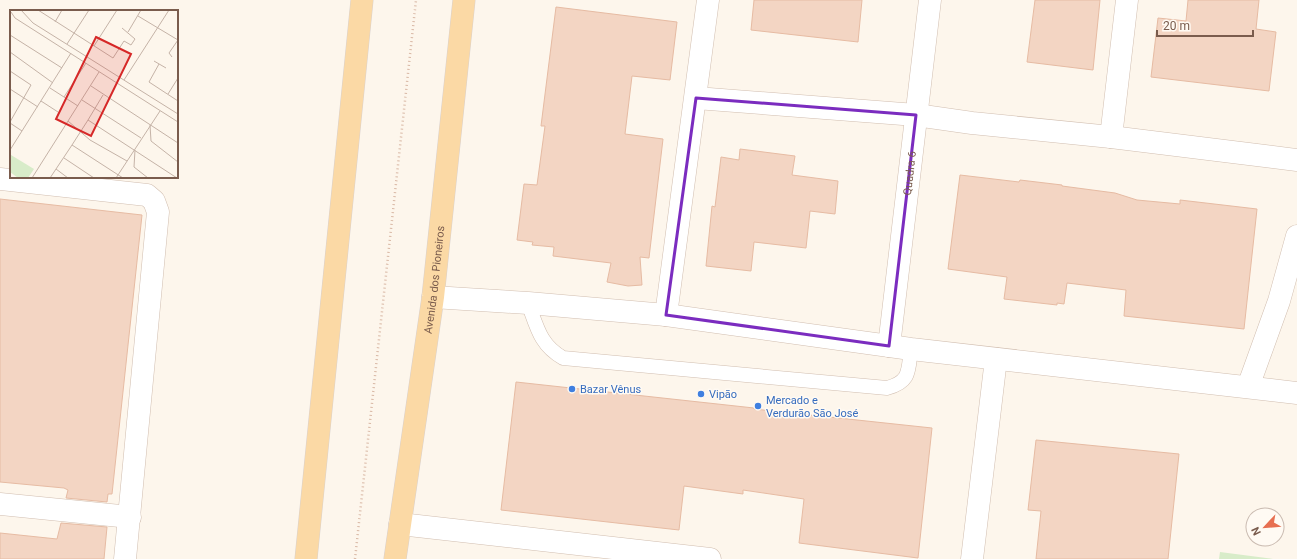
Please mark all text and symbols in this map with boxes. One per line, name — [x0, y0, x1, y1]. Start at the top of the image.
inset map — [10, 10, 178, 178]
scale bar — [1157, 12, 1253, 38]
text: 20 m — [1163, 19, 1190, 33]
street label: Quadra 6 — [900, 150, 919, 196]
street label: Avenida dos Pioneiros — [421, 225, 447, 335]
place label: Bazar Vênus — [580, 383, 641, 396]
marker: Bazar Vênus — [567, 384, 577, 394]
place label: Vipão — [709, 388, 737, 401]
marker: Vipão — [696, 389, 706, 399]
place label: Mercado e Verdurão São José — [766, 394, 859, 420]
marker: Mercado e Verdurão São José — [753, 401, 763, 411]
north arrow — [1245, 507, 1285, 547]
text: N — [1249, 525, 1264, 538]

